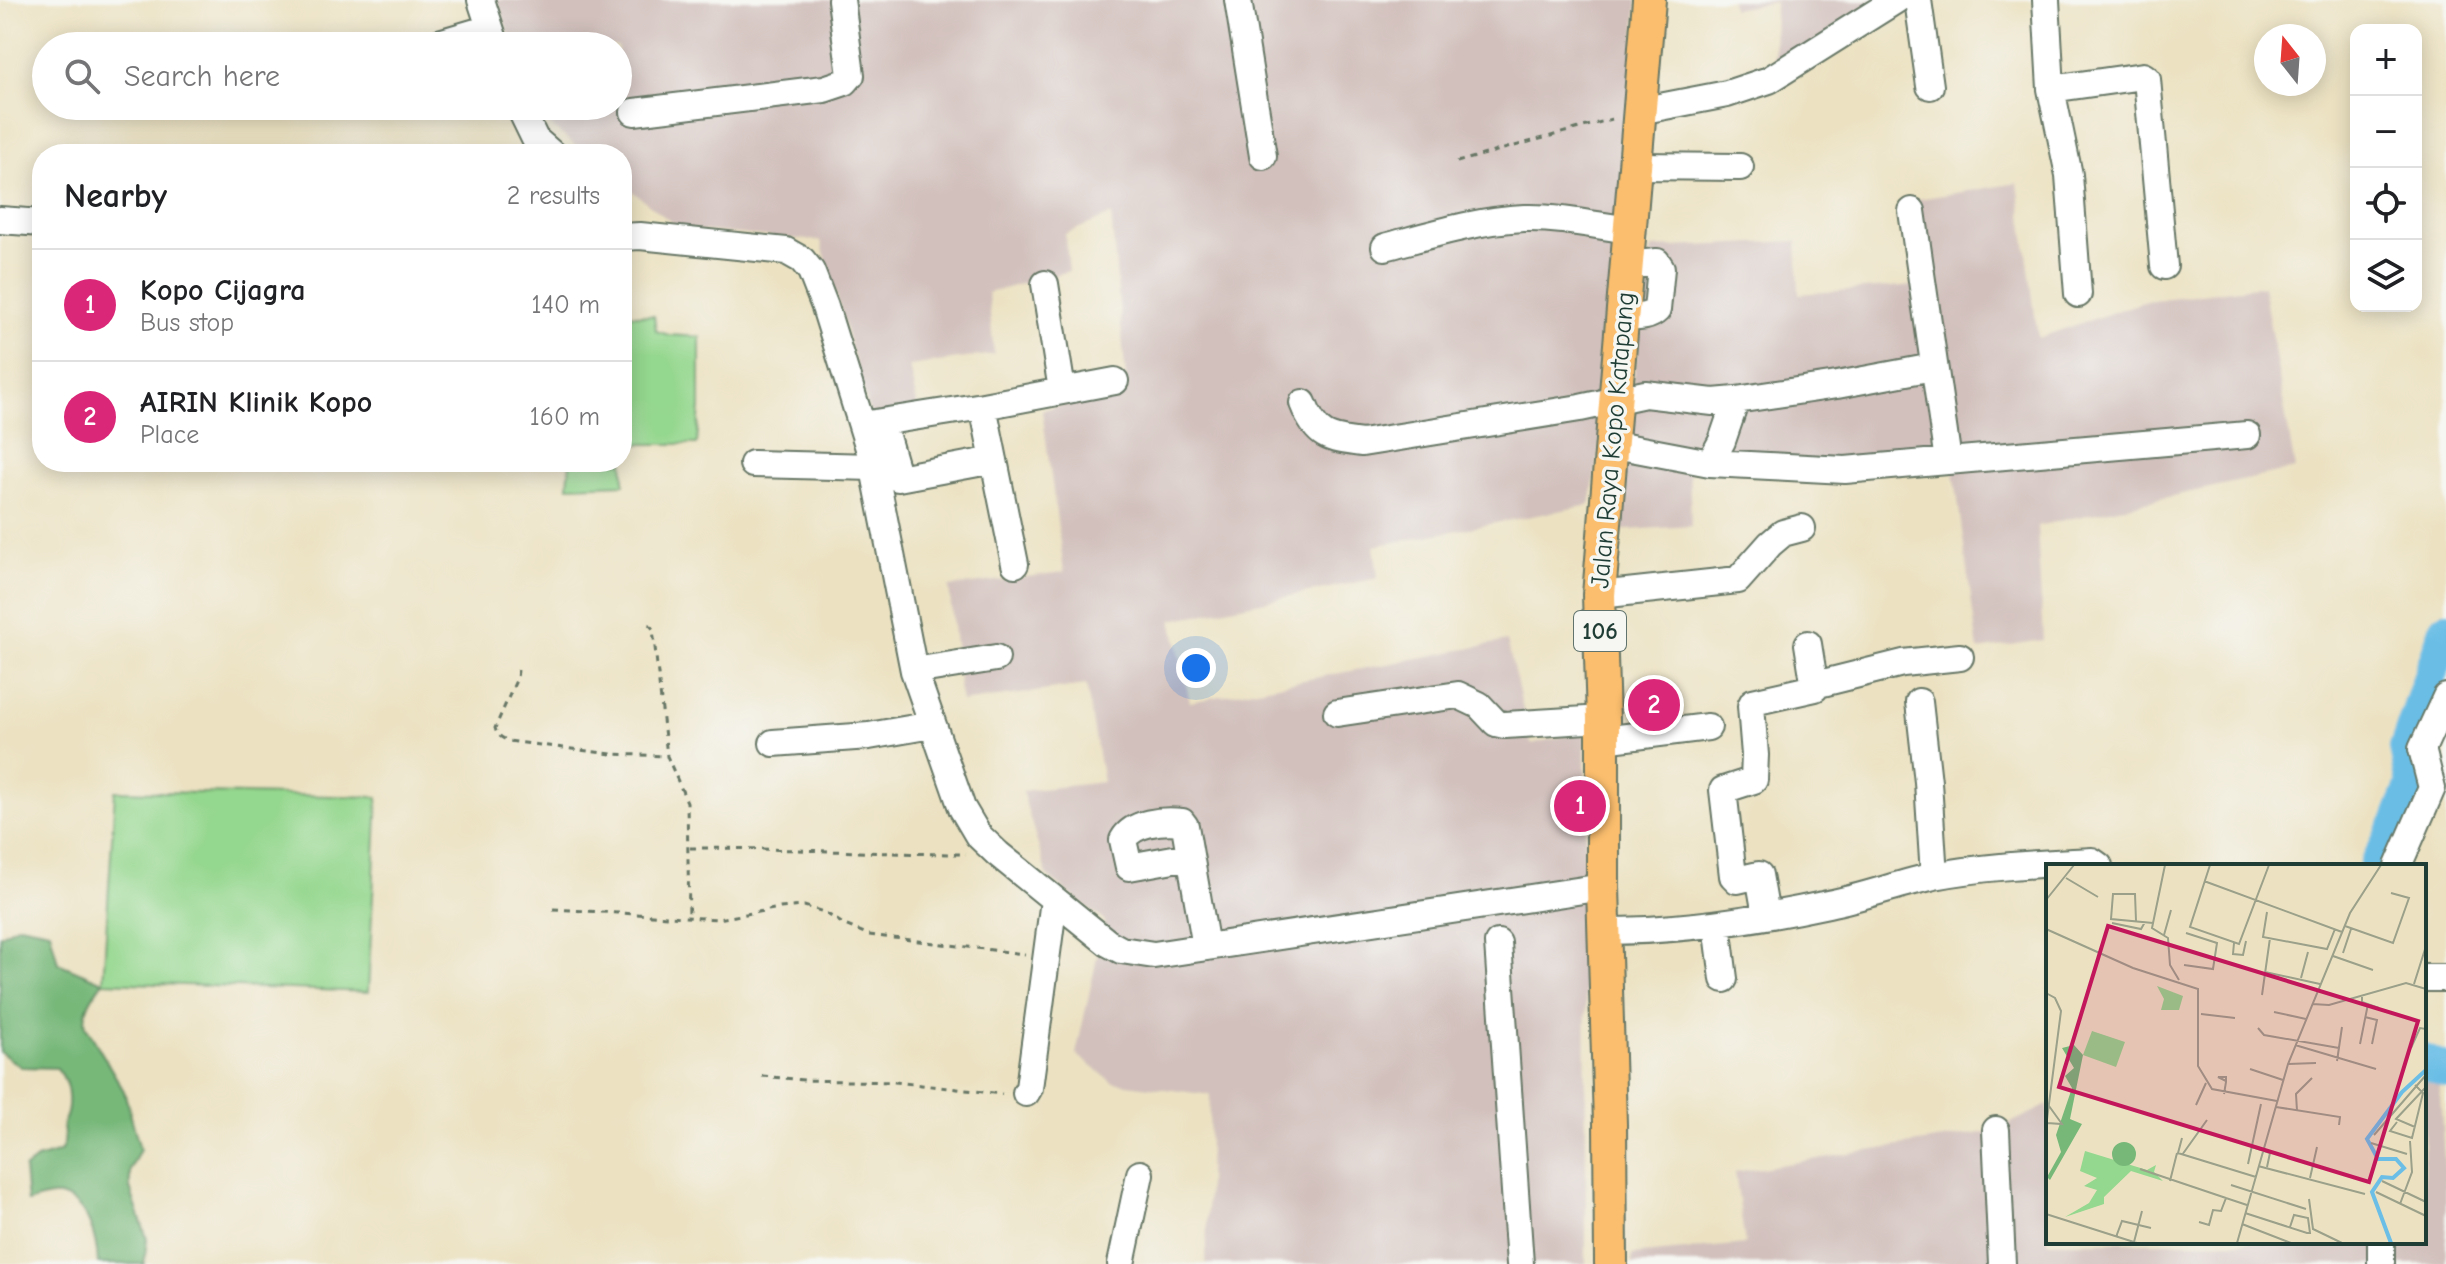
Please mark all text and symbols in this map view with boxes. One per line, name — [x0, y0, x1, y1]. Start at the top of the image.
north arrow — [2254, 24, 2326, 96]
map controls — [2350, 24, 2422, 312]
button: + — [2350, 24, 2422, 96]
search box — [32, 32, 632, 120]
icon: search — [60, 54, 104, 98]
text: Search here — [124, 59, 280, 94]
button: − — [2350, 96, 2422, 168]
button: locate — [2350, 168, 2422, 240]
text: Nearby — [64, 176, 167, 216]
text: 2 results — [507, 181, 600, 211]
button: layers — [2350, 240, 2422, 312]
text: Kopo Cijagra — [140, 273, 305, 308]
text: 1 — [85, 290, 95, 320]
text: 140 m — [531, 290, 600, 320]
street label: Jalan Raya Kopo Katapang — [1585, 291, 1641, 590]
text: Bus stop — [140, 308, 234, 338]
text: AIRIN Klinik Kopo — [140, 385, 372, 420]
text: 2 — [84, 402, 96, 432]
text: 160 m — [530, 402, 600, 432]
text: Place — [140, 420, 199, 450]
road number: 106 — [1574, 611, 1626, 651]
your location — [1176, 648, 1216, 688]
pin: 2 — [1628, 675, 1680, 735]
pin: 1 — [1554, 776, 1606, 836]
inset map — [2046, 864, 2426, 1244]

